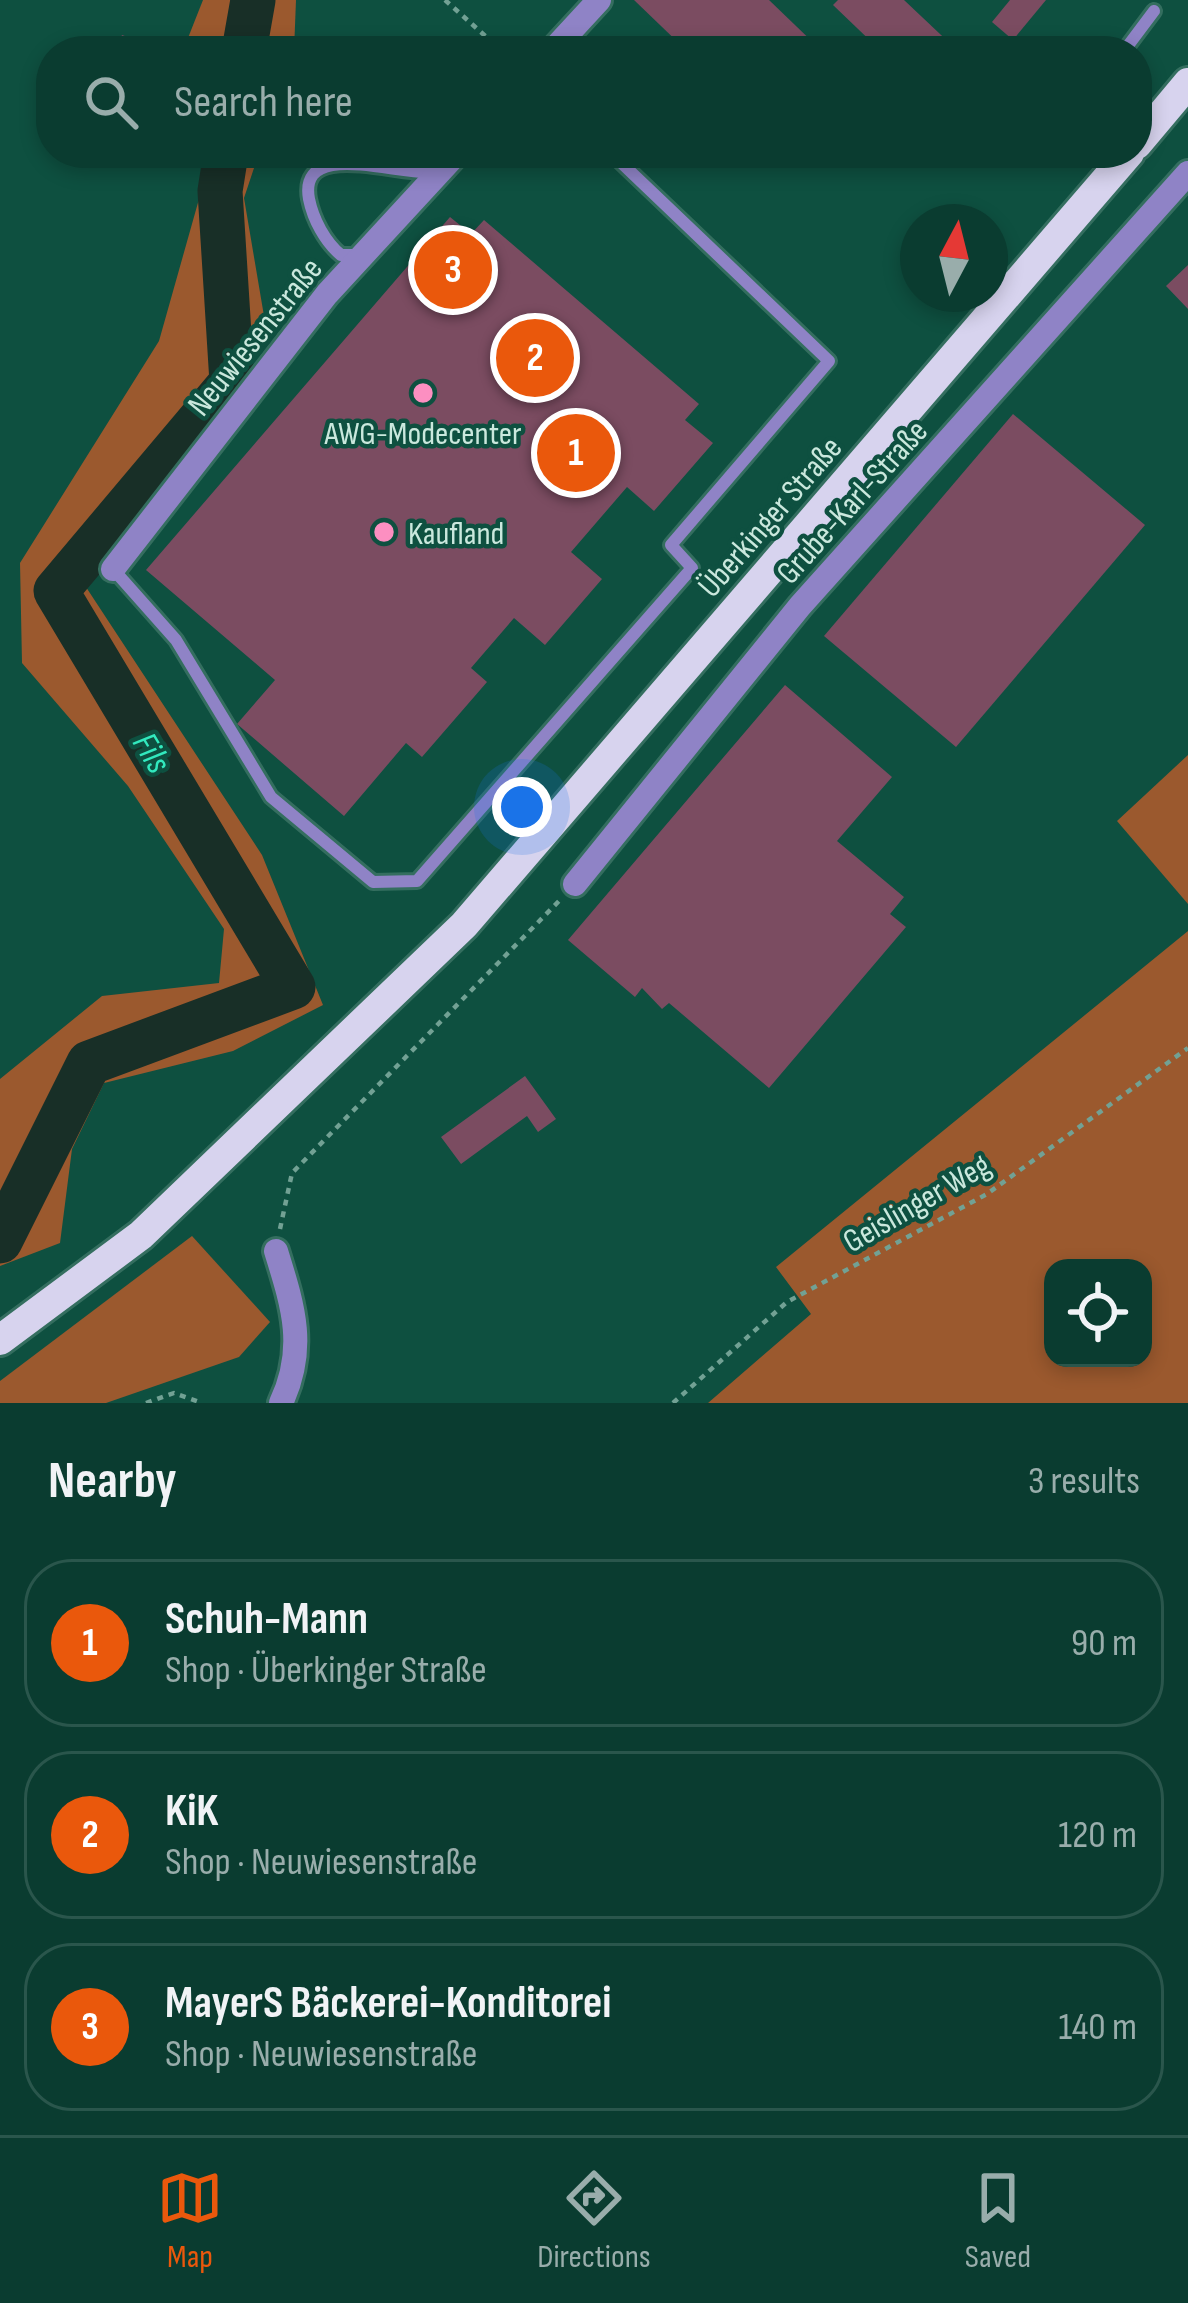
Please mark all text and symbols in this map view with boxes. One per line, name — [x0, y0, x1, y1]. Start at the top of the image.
search box — [36, 36, 1152, 168]
icon: search — [78, 69, 144, 135]
text: Search here — [174, 75, 353, 130]
north arrow — [900, 204, 1008, 312]
pin: 3 — [414, 225, 492, 315]
street label: Neuwiesenstraße — [180, 250, 331, 424]
pin: 2 — [496, 313, 574, 403]
marker: AWG-Modecenter — [410, 380, 436, 406]
pin: 1 — [537, 408, 615, 498]
street label: Grube-Karl-Straße — [768, 412, 937, 593]
place label: AWG-Modecenter — [324, 414, 521, 454]
street label: Überkinger Straße — [690, 429, 851, 606]
place label: Kaufland — [408, 514, 504, 554]
marker: Kaufland — [371, 519, 397, 545]
water label: Fils — [122, 725, 180, 782]
your location — [492, 777, 552, 837]
street label: Geislinger Weg — [836, 1146, 998, 1262]
map controls — [1044, 1259, 1152, 1367]
button: locate — [1044, 1259, 1152, 1367]
text: Nearby — [48, 1451, 177, 1512]
text: 3 results — [1028, 1458, 1140, 1505]
text: Schuh-Mann — [165, 1592, 368, 1647]
text: 1 — [82, 1620, 98, 1667]
text: 90 m — [1071, 1620, 1137, 1667]
text: Shop · Überkinger Straße — [165, 1647, 487, 1694]
text: KiK — [165, 1784, 219, 1839]
text: 2 — [81, 1812, 99, 1859]
text: 120 m — [1058, 1812, 1137, 1859]
text: Shop · Neuwiesenstraße — [165, 1839, 477, 1886]
text: MayerS Bäckerei-Konditorei — [165, 1976, 611, 2031]
text: 3 — [81, 2004, 99, 2051]
text: 140 m — [1058, 2004, 1137, 2051]
text: Shop · Neuwiesenstraße — [165, 2031, 477, 2078]
tab: Map — [157, 2165, 223, 2277]
tab: Directions — [537, 2165, 651, 2277]
tab: Saved — [965, 2165, 1031, 2277]

